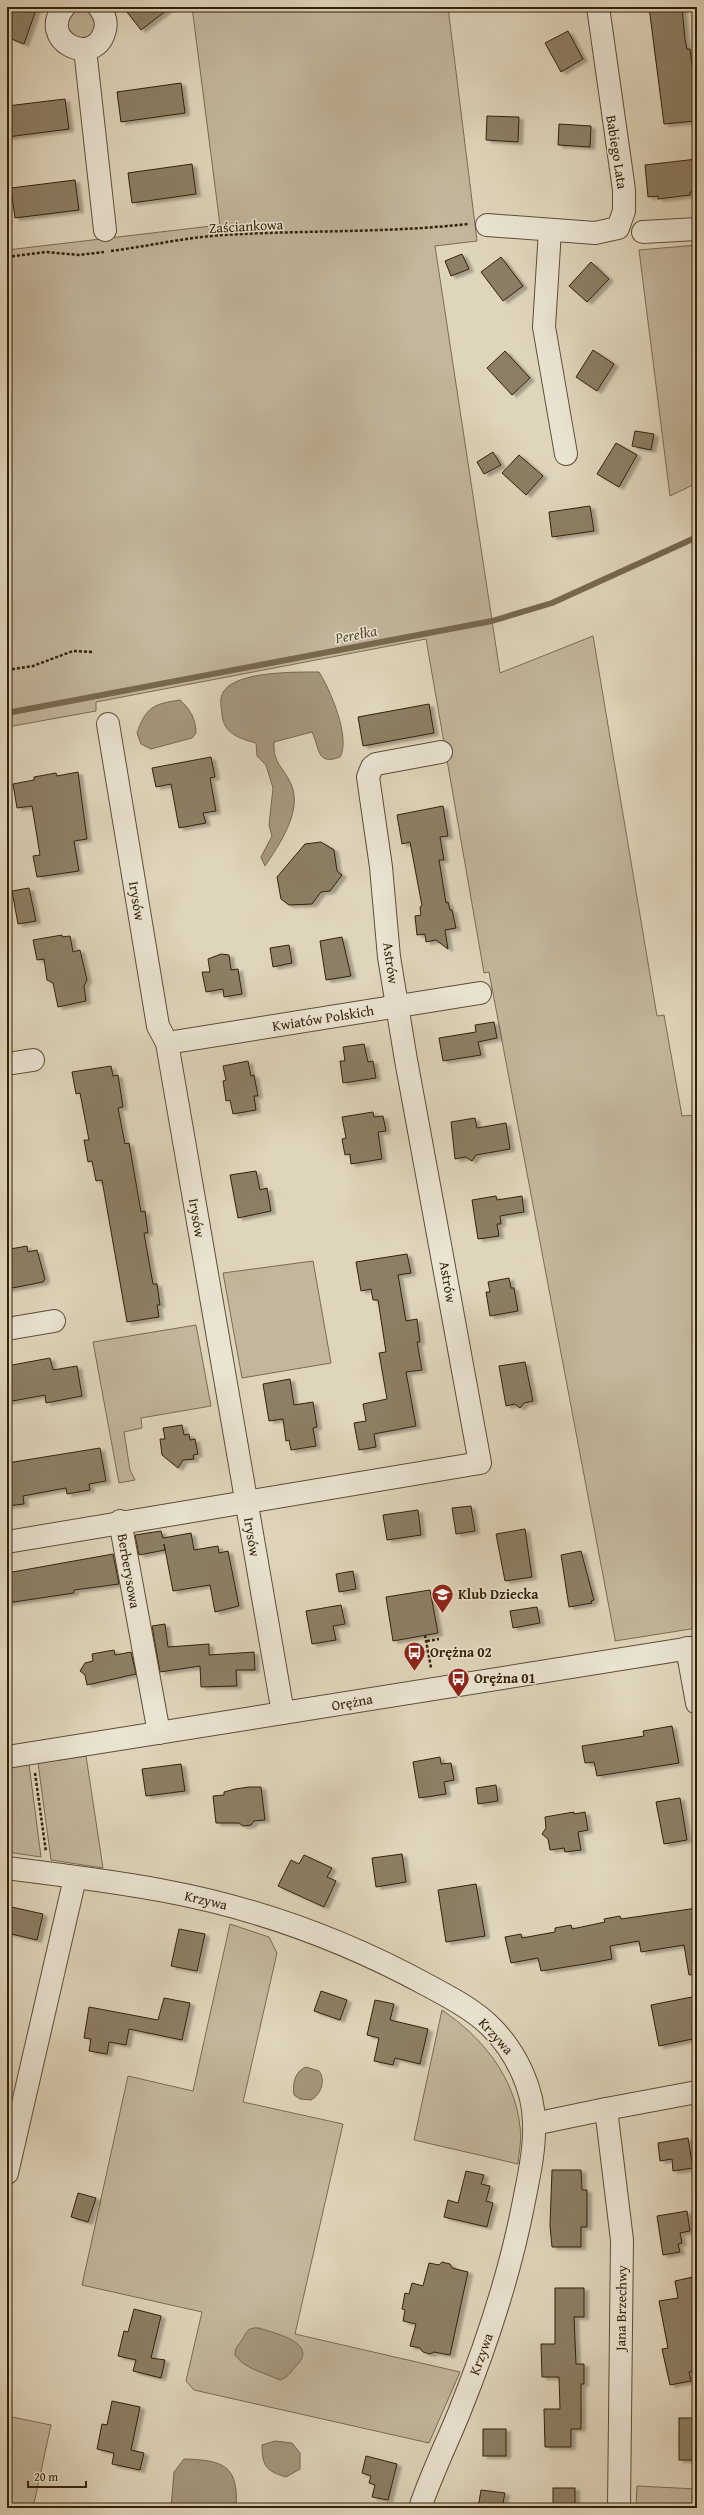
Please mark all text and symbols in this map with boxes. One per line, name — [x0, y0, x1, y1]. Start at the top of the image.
street label: Babiego Lata — [601, 114, 633, 191]
street label: Zaściankowa — [208, 214, 284, 238]
water label: Perełka — [332, 620, 379, 649]
street label: Irysów — [124, 880, 150, 922]
street label: Astrów — [378, 941, 404, 985]
street label: Kwiatów Polskich — [271, 1000, 376, 1036]
street label: Irysów — [184, 1197, 210, 1239]
street label: Astrów — [435, 1260, 461, 1304]
street label: Irysów — [239, 1516, 265, 1558]
street label: Berberysowa — [113, 1532, 145, 1610]
school or university icon: Klub Dziecka — [429, 1581, 455, 1614]
place label: Klub Dziecka — [458, 1584, 539, 1604]
bus stop icon: Orężna 02 — [401, 1639, 427, 1672]
place label: Orężna 02 — [430, 1642, 492, 1662]
bus stop icon: Orężna 01 — [446, 1665, 472, 1698]
place label: Orężna 01 — [474, 1668, 536, 1688]
street label: Orężna — [330, 1688, 375, 1715]
street label: Krzywa — [183, 1885, 230, 1915]
street label: Krzywa — [474, 2013, 518, 2059]
street label: Jana Brzechwy — [610, 2265, 632, 2353]
street label: Krzywa — [464, 2330, 498, 2378]
scale bar — [28, 2463, 86, 2489]
text: 20 m — [34, 2468, 58, 2485]

